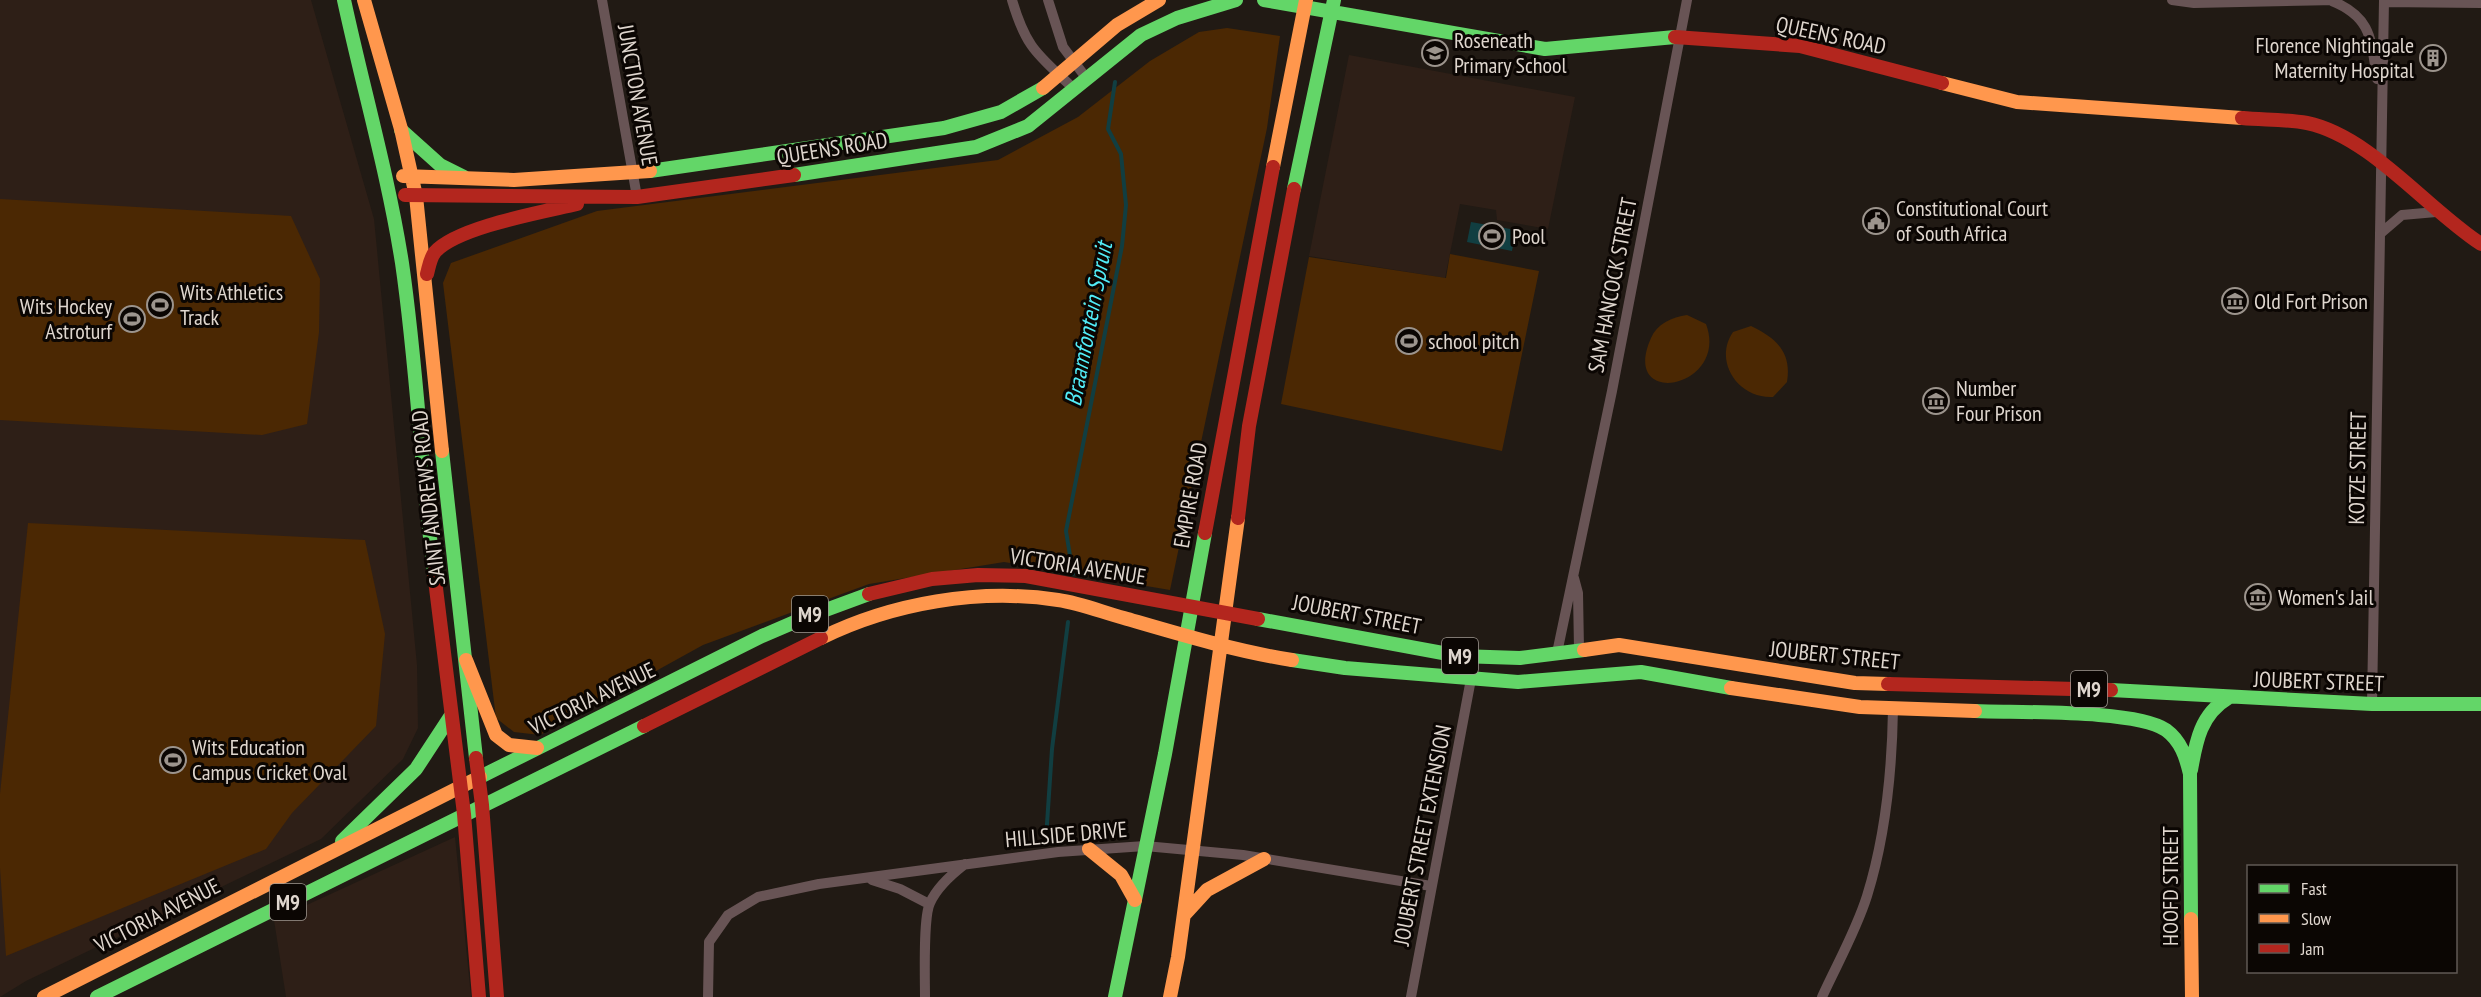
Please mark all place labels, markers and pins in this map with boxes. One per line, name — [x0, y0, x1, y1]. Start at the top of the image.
place label: Roseneath Primary School — [1454, 26, 1568, 79]
place label: Florence Nightingale Maternity Hospital — [2256, 31, 2415, 84]
school or university icon: Roseneath Primary School — [1420, 38, 1450, 68]
building icon: Florence Nightingale Maternity Hospital — [2418, 43, 2448, 73]
place label: Constitutional Court of South Africa — [1896, 194, 2048, 247]
public building icon: Constitutional Court of South Africa — [1861, 206, 1891, 236]
sports icon: Pool — [1477, 221, 1507, 251]
place label: Pool — [1512, 222, 1546, 250]
place label: Wits Athletics Track — [180, 278, 283, 331]
museum icon: Old Fort Prison — [2220, 286, 2250, 316]
place label: Old Fort Prison — [2254, 287, 2368, 315]
sports icon: Wits Athletics Track — [145, 290, 175, 320]
place label: Wits Hockey Astroturf — [20, 292, 113, 345]
sports icon: Wits Hockey Astroturf — [117, 304, 147, 334]
sports icon: school pitch — [1394, 326, 1424, 356]
place label: school pitch — [1428, 327, 1519, 355]
place label: Number Four Prison — [1956, 374, 2042, 427]
museum icon: Number Four Prison — [1921, 386, 1951, 416]
museum icon: Women's Jail — [2243, 582, 2273, 612]
place label: Women's Jail — [2278, 583, 2374, 611]
place label: Wits Education Campus Cricket Oval — [192, 733, 348, 786]
sports icon: Wits Education Campus Cricket Oval — [158, 745, 188, 775]

